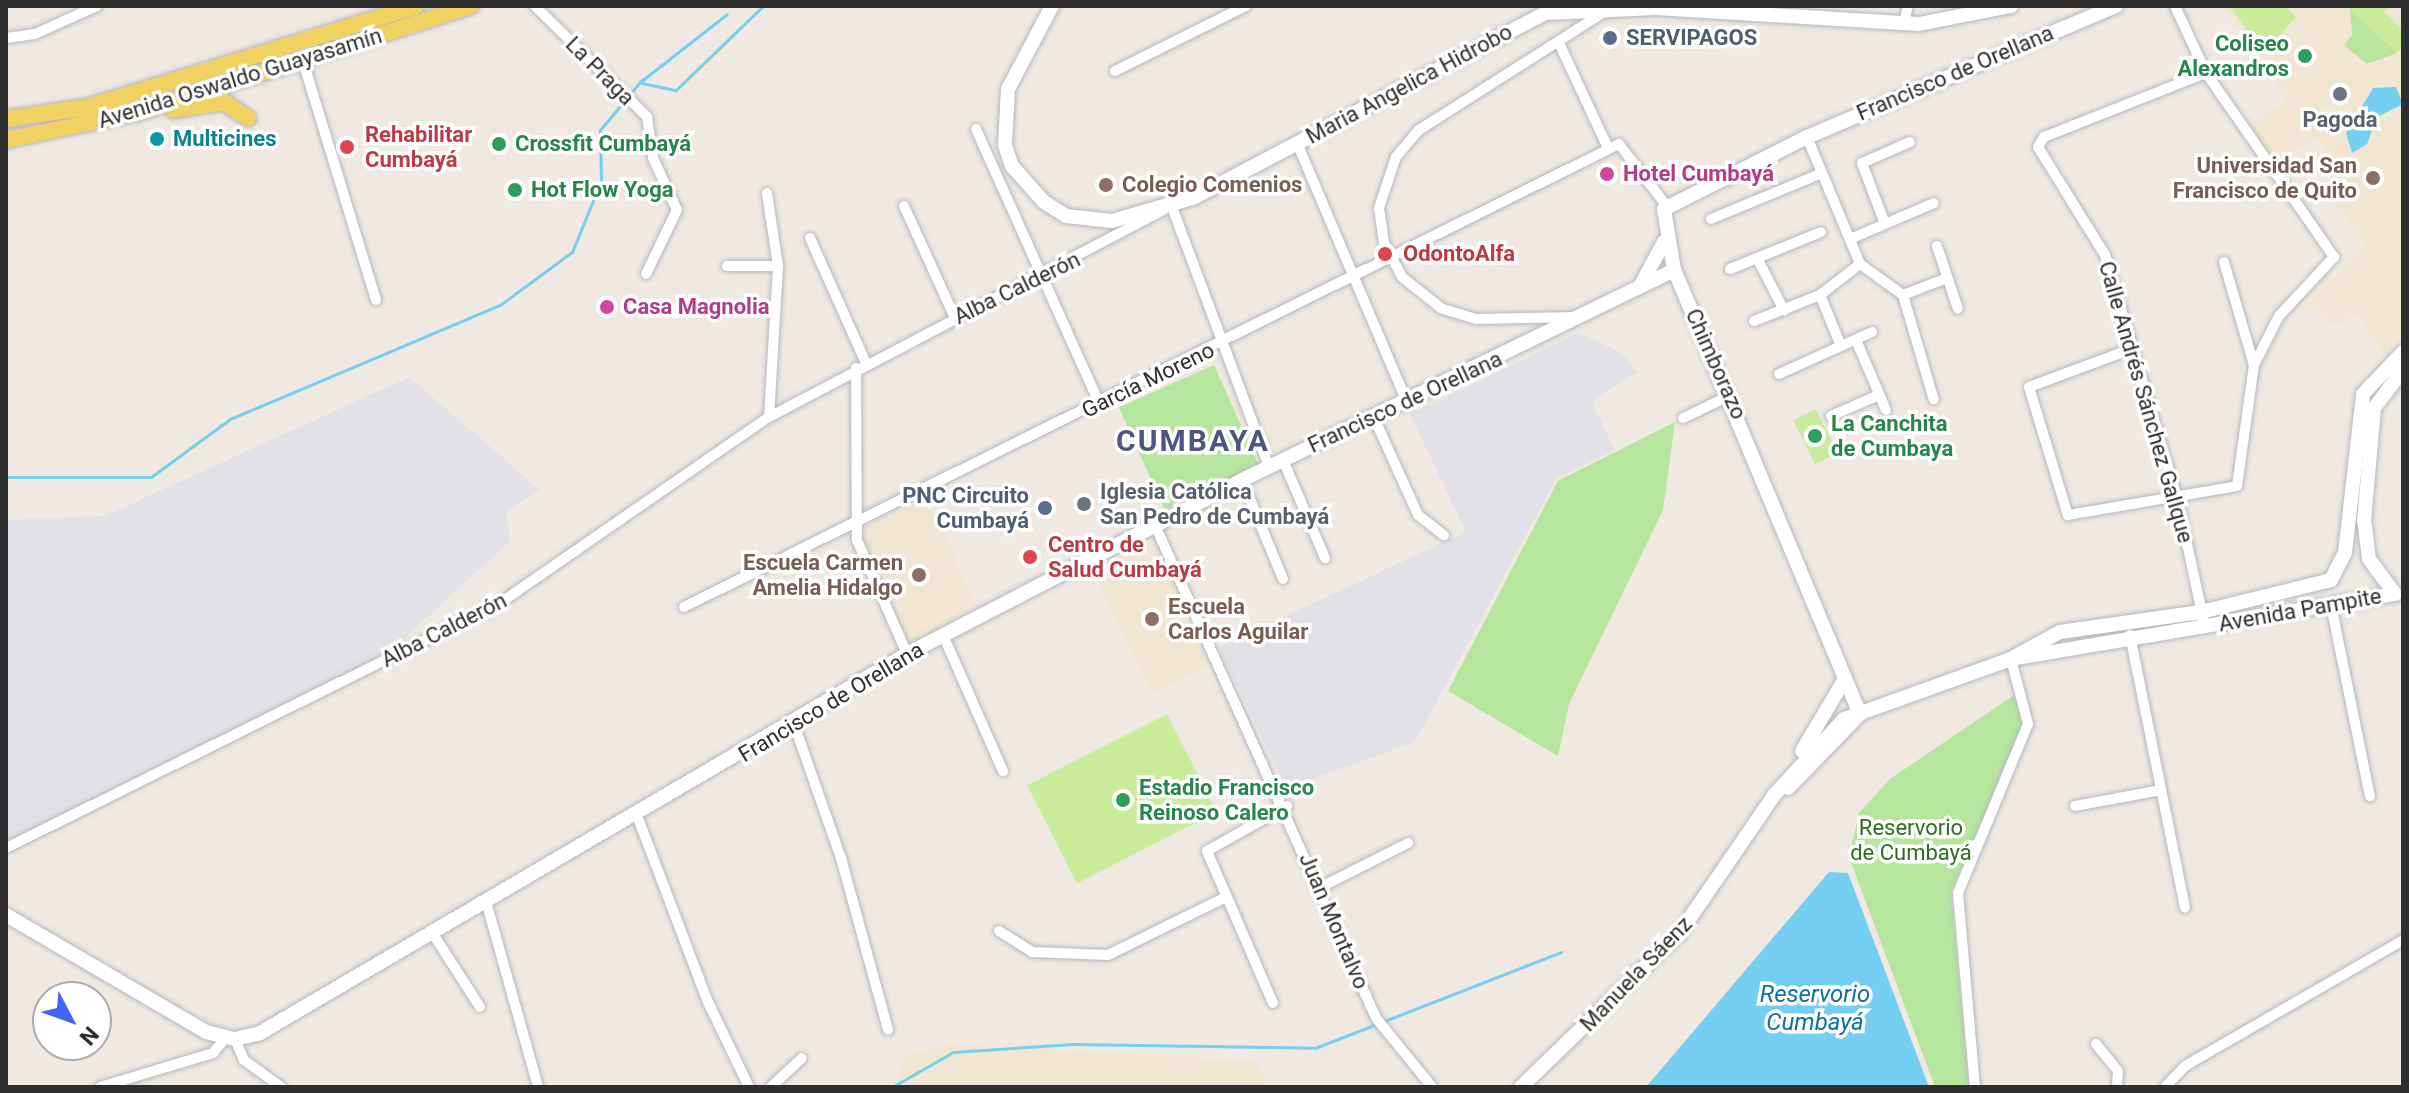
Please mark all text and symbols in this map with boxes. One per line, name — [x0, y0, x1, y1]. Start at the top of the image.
street label: Maria Angelica Hidrobo — [1301, 18, 1517, 150]
street label: Francisco de Orellana — [1853, 20, 2057, 126]
street label: Avenida Oswaldo Guayasamín — [95, 22, 385, 134]
place label: SERVIPAGOS — [1626, 25, 1757, 51]
marker: SERVIPAGOS — [1601, 29, 1619, 47]
place label: Coliseo Alexandros — [2177, 30, 2289, 82]
street label: La Praga — [560, 31, 640, 111]
marker: Coliseo Alexandros — [2296, 47, 2314, 65]
marker: Pagoda — [2331, 85, 2349, 103]
place label: Pagoda — [2303, 107, 2377, 133]
place label: Rehabilitar Cumbayá — [365, 121, 472, 172]
place label: Multicines — [173, 126, 276, 152]
marker: Multicines — [148, 130, 166, 148]
place label: Crossfit Cumbayá — [515, 131, 691, 157]
marker: Crossfit Cumbayá — [490, 135, 508, 153]
marker: Rehabilitar Cumbayá — [336, 136, 358, 158]
place label: Universidad San Francisco de Quito — [2173, 152, 2357, 204]
place label: Hotel Cumbayá — [1623, 161, 1774, 187]
marker: Hotel Cumbayá — [1598, 165, 1616, 183]
marker: Universidad San Francisco de Quito — [2364, 169, 2382, 187]
place label: Colegio Comenios — [1122, 172, 1302, 198]
marker: Colegio Comenios — [1097, 176, 1115, 194]
place label: Hot Flow Yoga — [531, 177, 673, 203]
marker: Hot Flow Yoga — [506, 181, 524, 199]
place label: OdontoAlfa — [1403, 241, 1515, 267]
marker: OdontoAlfa — [1374, 243, 1396, 265]
street label: Alba Calderón — [950, 246, 1084, 330]
street label: Calle Andrés Sánchez Gallque — [2093, 258, 2199, 546]
place label: Casa Magnolia — [623, 294, 769, 320]
marker: Casa Magnolia — [598, 298, 616, 316]
street label: Chimborazo — [1680, 305, 1752, 423]
street label: García Moreno — [1078, 337, 1218, 423]
street label: Francisco de Orellana — [1304, 345, 1506, 459]
place label: La Canchita de Cumbaya — [1831, 410, 1953, 462]
district label: CUMBAYA — [1116, 423, 1270, 459]
marker: La Canchita de Cumbaya — [1806, 427, 1824, 445]
place label: Iglesia Católica San Pedro de Cumbayá — [1100, 478, 1329, 530]
place label: PNC Circuito Cumbayá — [902, 482, 1029, 534]
marker: Iglesia Católica San Pedro de Cumbayá — [1075, 495, 1093, 513]
marker: PNC Circuito Cumbayá — [1036, 499, 1054, 517]
place label: Centro de Salud Cumbayá — [1048, 531, 1202, 582]
marker: Centro de Salud Cumbayá — [1019, 546, 1041, 568]
place label: Escuela Carmen Amelia Hidalgo — [743, 549, 903, 600]
marker: Escuela Carmen Amelia Hidalgo — [910, 566, 928, 584]
street label: Avenida Pampite — [2217, 583, 2383, 637]
street label: Alba Calderón — [377, 587, 511, 673]
place label: Escuela Carlos Aguilar — [1168, 593, 1308, 644]
marker: Escuela Carlos Aguilar — [1143, 610, 1161, 628]
street label: Francisco de Orellana — [734, 636, 928, 768]
place label: Estadio Francisco Reinoso Calero — [1139, 774, 1314, 826]
marker: Estadio Francisco Reinoso Calero — [1114, 791, 1132, 809]
park label: Reservorio de Cumbayá — [1850, 814, 1972, 866]
street label: Juan Montalvo — [1293, 849, 1375, 993]
street label: Manuela Sáenz — [1575, 911, 1697, 1037]
north arrow — [32, 981, 112, 1061]
water label: Reservorio Cumbayá — [1760, 981, 1870, 1037]
text: N — [74, 1022, 104, 1050]

